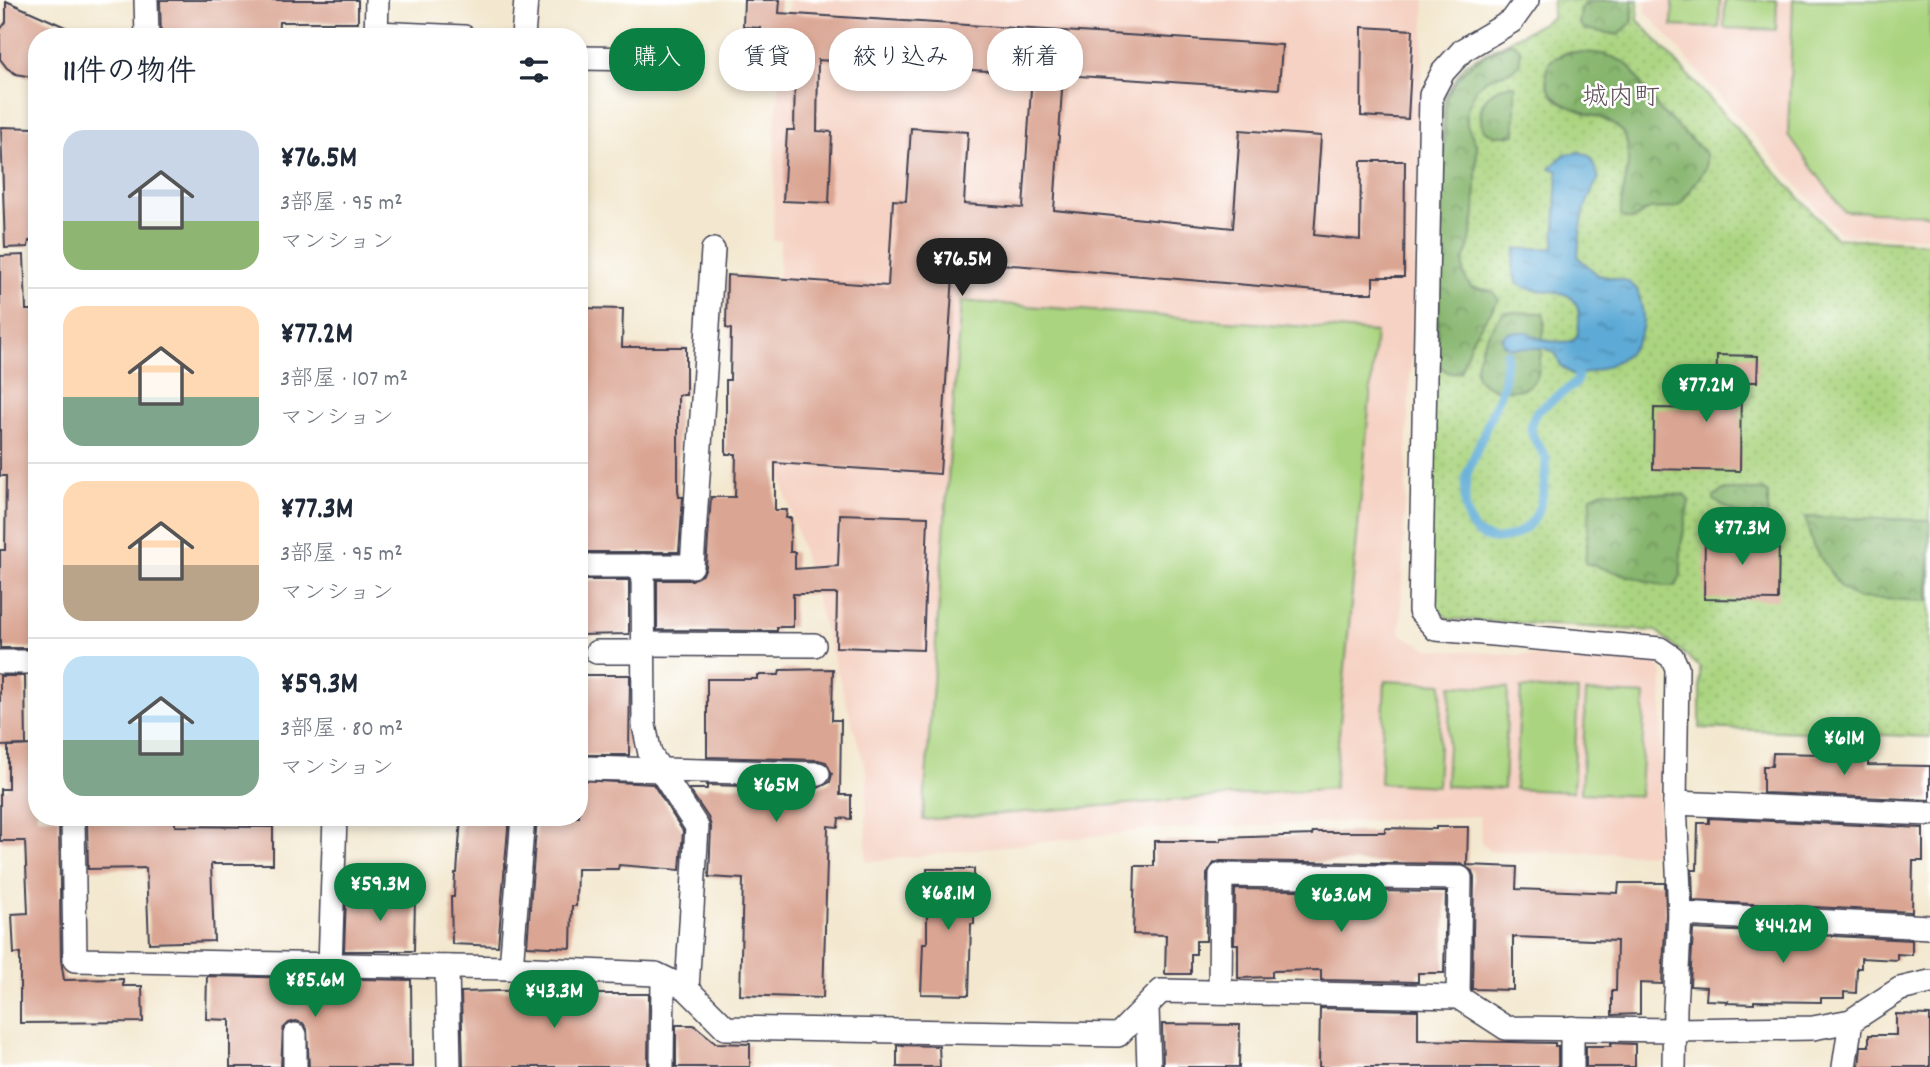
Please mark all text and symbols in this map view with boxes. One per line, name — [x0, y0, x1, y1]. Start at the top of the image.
chip: 購入 — [609, 28, 705, 91]
chip: 賃貸 — [719, 28, 815, 91]
chip: 絞り込み — [829, 28, 973, 91]
chip: 新着 — [987, 28, 1083, 91]
icon: filters — [515, 51, 553, 89]
text: 11件の物件 — [63, 53, 196, 96]
district label: 城内町 — [1582, 80, 1660, 117]
text: ¥76.5M — [280, 139, 357, 182]
icon: home — [119, 158, 203, 242]
text: 3部屋 · 95 m² — [280, 188, 403, 221]
text: マンション — [280, 227, 394, 260]
pin: ¥76.5M — [905, 238, 1019, 298]
text: ¥76.5M — [932, 244, 992, 277]
text: ¥77.2M — [280, 315, 353, 358]
icon: home — [119, 334, 203, 418]
text: 3部屋 · 107 m² — [280, 364, 408, 397]
pin: ¥77.2M — [1649, 364, 1763, 424]
text: ¥77.2M — [1678, 370, 1734, 403]
text: マンション — [280, 403, 394, 436]
text: ¥77.3M — [280, 490, 353, 533]
pin: ¥77.3M — [1685, 508, 1799, 567]
icon: home — [119, 509, 203, 593]
text: ¥77.3M — [1714, 513, 1770, 546]
text: 3部屋 · 95 m² — [280, 539, 403, 572]
text: マンション — [280, 578, 394, 611]
text: ¥59.3M — [280, 665, 358, 708]
icon: home — [119, 684, 203, 768]
text: 3部屋 · 80 m² — [280, 714, 403, 747]
pin: ¥61M — [1803, 718, 1885, 777]
text: ¥61M — [1824, 723, 1864, 756]
text: マンション — [280, 753, 394, 786]
pin: ¥65M — [735, 764, 817, 824]
text: ¥65M — [753, 770, 799, 803]
pin: ¥59.3M — [323, 864, 437, 923]
text: ¥59.3M — [350, 869, 410, 902]
pin: ¥68.1M — [891, 872, 1005, 932]
pin: ¥63.6M — [1284, 874, 1398, 934]
text: ¥68.1M — [921, 878, 975, 911]
text: ¥63.6M — [1310, 880, 1372, 913]
pin: ¥44.2M — [1726, 906, 1840, 965]
text: ¥44.2M — [1754, 911, 1812, 944]
pin: ¥85.6M — [258, 960, 372, 1019]
text: ¥85.6M — [285, 965, 345, 998]
pin: ¥43.3M — [497, 970, 611, 1030]
text: ¥43.3M — [525, 976, 583, 1009]

